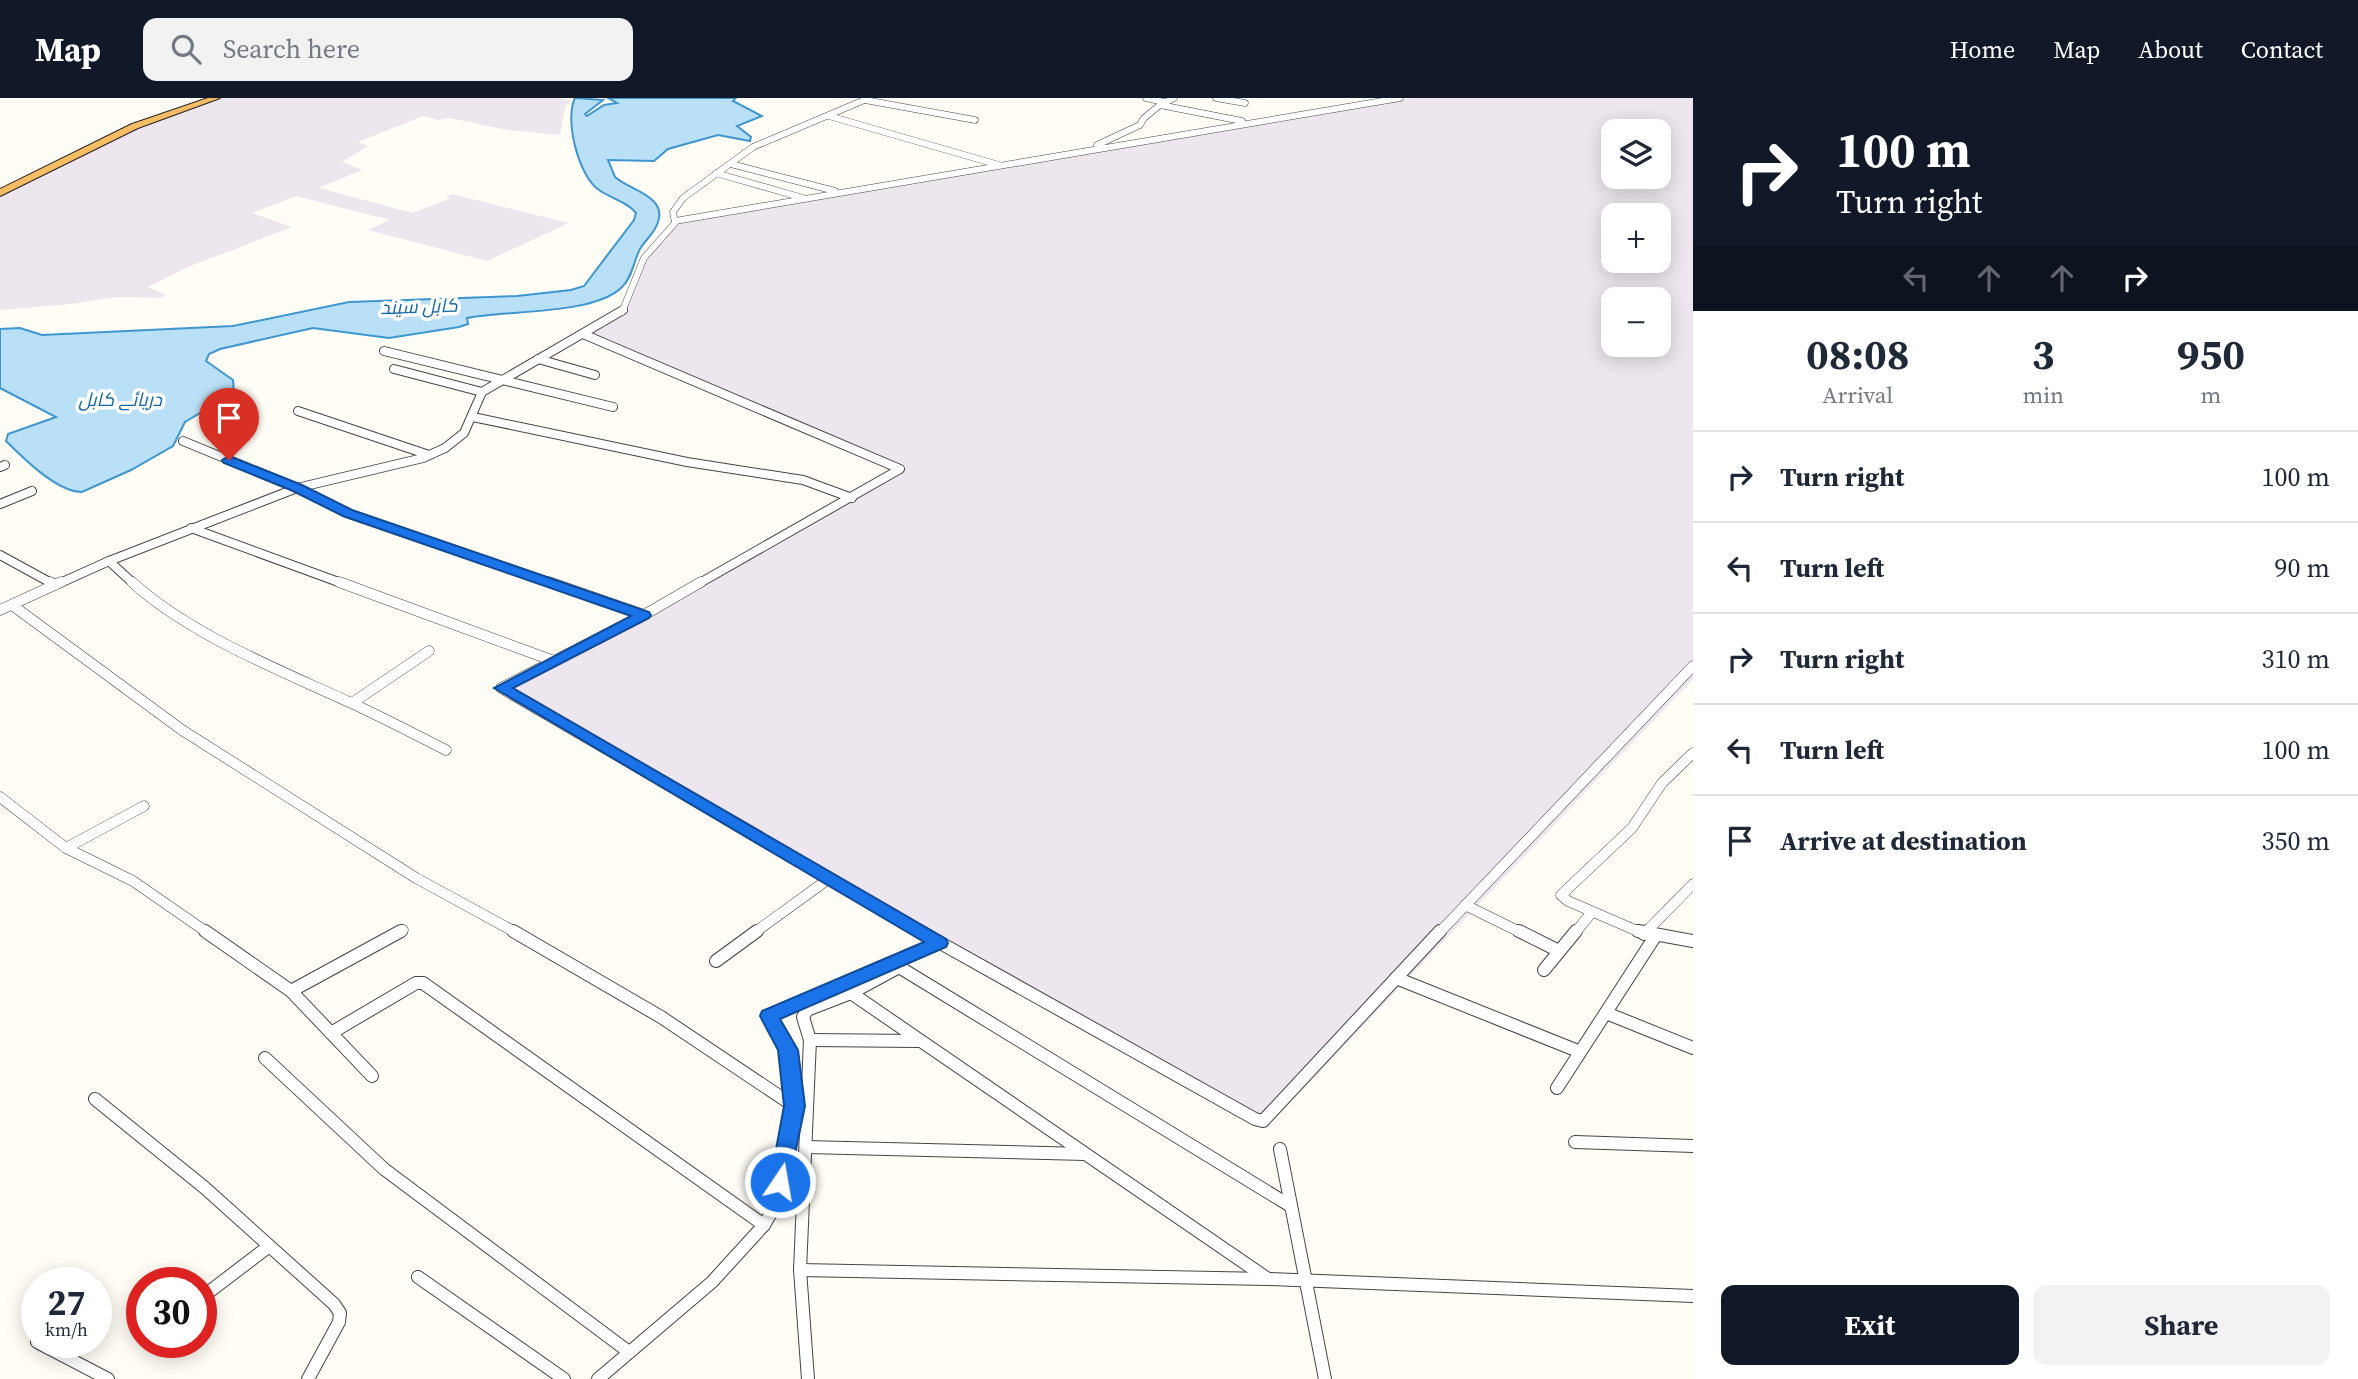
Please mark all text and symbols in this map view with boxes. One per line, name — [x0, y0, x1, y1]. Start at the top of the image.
search box — [143, 18, 633, 81]
text: Map — [35, 27, 101, 72]
icon: search — [167, 30, 205, 68]
text: Search here — [223, 31, 360, 67]
text: Home — [1950, 33, 2015, 66]
text: Map — [2053, 33, 2100, 66]
text: About — [2138, 33, 2203, 66]
text: Contact — [2241, 33, 2323, 66]
text: 100 m — [1836, 116, 1971, 183]
map controls — [1601, 119, 1671, 357]
button: layers — [1601, 119, 1671, 189]
icon: right — [1721, 126, 1812, 217]
text: Turn right — [1836, 180, 1982, 224]
button: + — [1601, 203, 1671, 273]
icon: left — [1897, 259, 1935, 297]
icon: ahead — [1970, 259, 2008, 297]
icon: ahead — [2043, 259, 2081, 297]
icon: right — [2116, 259, 2154, 297]
button: − — [1601, 287, 1671, 357]
water label: کابل سيند — [380, 292, 458, 320]
text: 08:08 — [1806, 325, 1910, 383]
text: 3 — [2032, 325, 2055, 383]
text: 950 — [2177, 325, 2245, 383]
text: Arrival — [1822, 379, 1893, 411]
text: min — [2022, 379, 2064, 411]
text: m — [2201, 379, 2221, 411]
water label: دریائے کابل — [78, 386, 163, 412]
pin — [199, 388, 259, 460]
icon: arrive — [210, 399, 248, 437]
icon: right — [1721, 458, 1759, 496]
text: Turn right — [1780, 459, 1904, 495]
text: 100 m — [2262, 459, 2330, 495]
icon: left — [1721, 549, 1759, 587]
text: Turn left — [1780, 550, 1884, 586]
text: 90 m — [2275, 550, 2330, 586]
icon: right — [1721, 640, 1759, 678]
text: Turn right — [1780, 641, 1904, 677]
text: 310 m — [2262, 641, 2330, 677]
icon: left — [1721, 731, 1759, 769]
text: Turn left — [1780, 732, 1884, 768]
text: 100 m — [2262, 732, 2330, 768]
icon: arrive — [1721, 822, 1759, 860]
text: Arrive at destination — [1780, 823, 2027, 859]
text: 350 m — [2262, 823, 2330, 859]
position arrow — [743, 1145, 817, 1219]
speed limit sign: 30 — [126, 1267, 217, 1358]
text: 27 — [48, 1279, 85, 1327]
button: Exit — [1721, 1285, 2019, 1365]
button: Share — [2033, 1285, 2330, 1365]
text: km/h — [45, 1317, 88, 1342]

